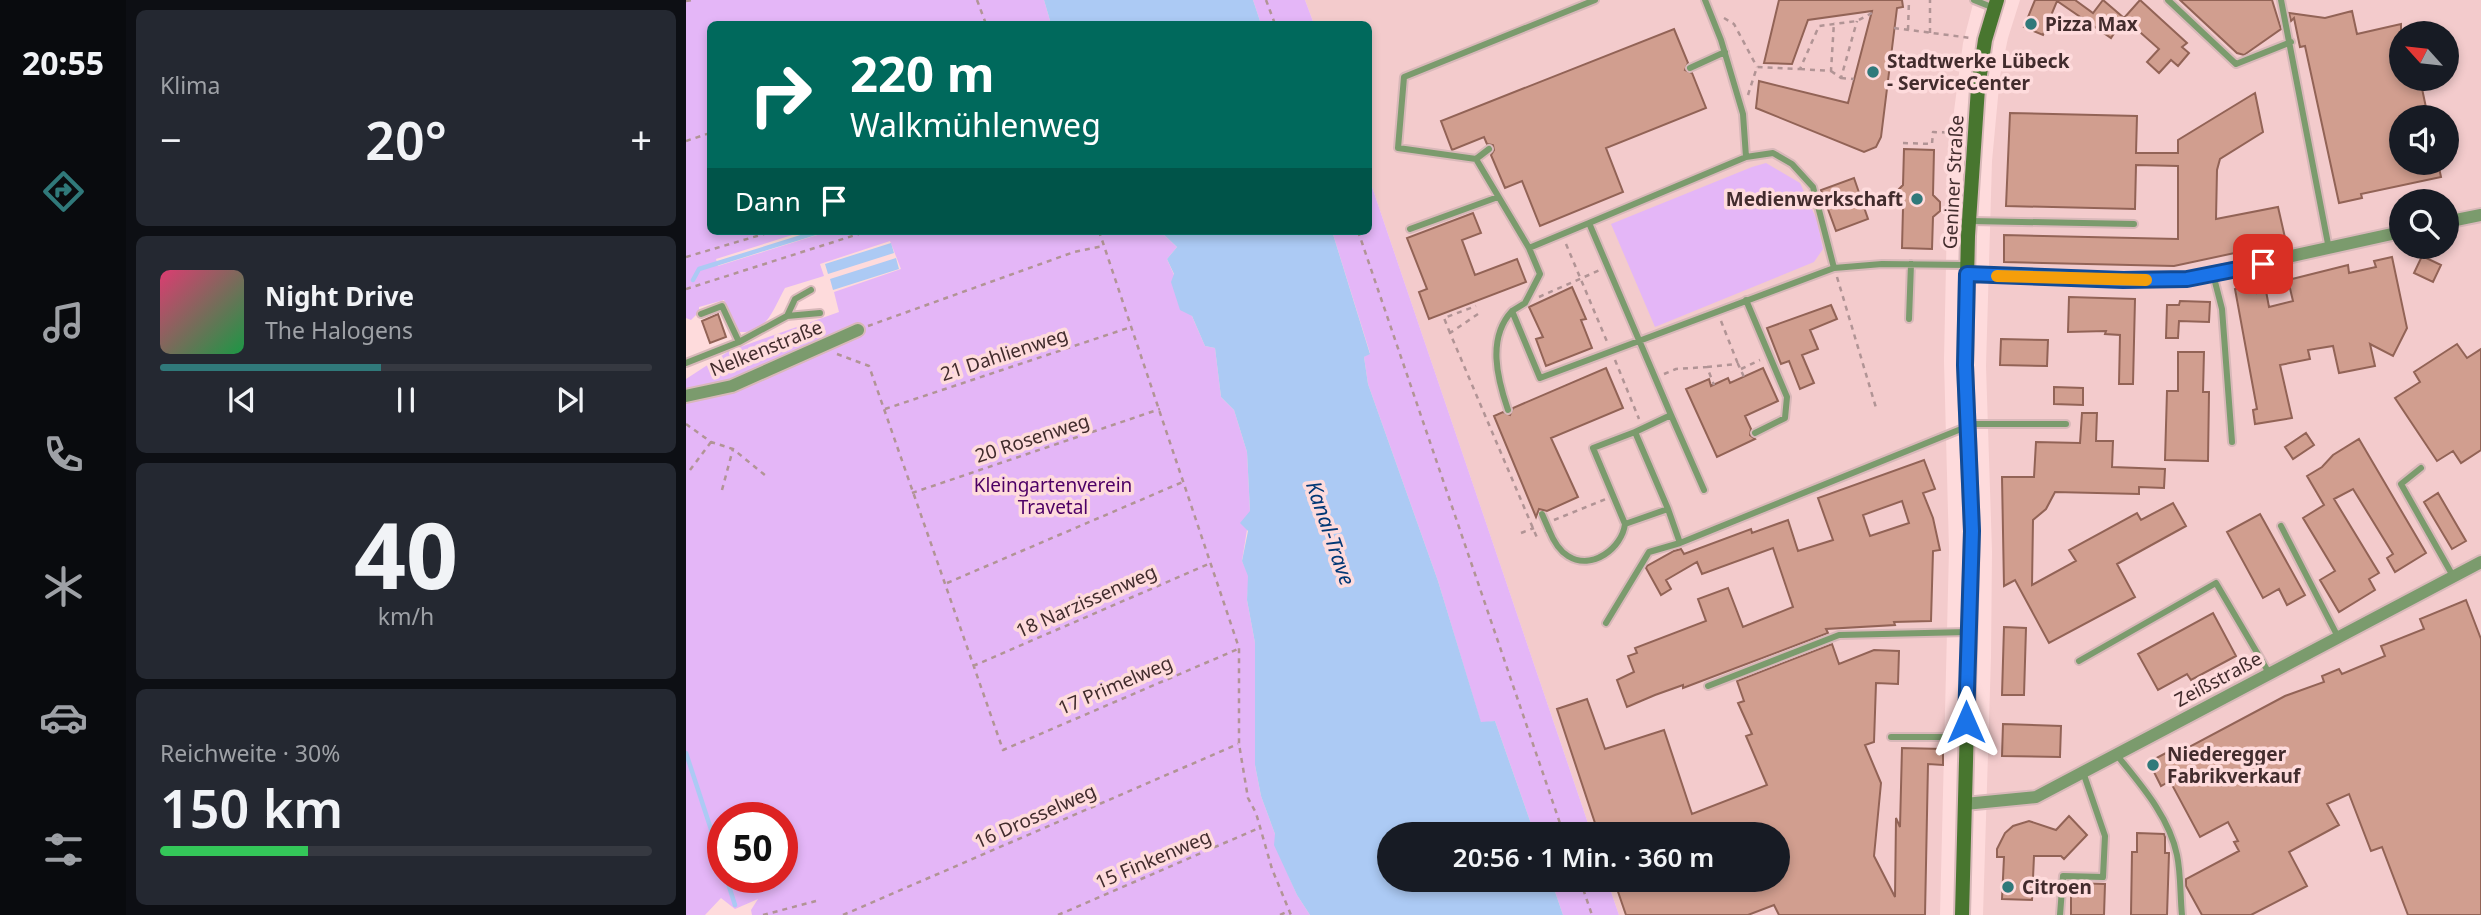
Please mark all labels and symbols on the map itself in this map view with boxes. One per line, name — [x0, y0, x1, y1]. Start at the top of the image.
place label: Pizza Max — [2045, 11, 2138, 37]
marker: Pizza Max — [2023, 16, 2039, 32]
north arrow — [2389, 21, 2459, 91]
place label: Stadtwerke Lübeck - ServiceCenter — [1887, 48, 2070, 96]
marker: Stadtwerke Lübeck - ServiceCenter — [1865, 64, 1881, 80]
street label: Geniner Straße — [1936, 114, 1970, 250]
place label: Medienwerkschaft — [1726, 186, 1903, 212]
marker: Medienwerkschaft — [1909, 191, 1925, 207]
pin — [2233, 234, 2293, 294]
street label: Nelkenstraße — [706, 314, 826, 382]
street label: 21 Dahlienweg — [937, 321, 1071, 387]
street label: 20 Rosenweg — [971, 407, 1093, 469]
park label: Kleingartenverein Travetal — [974, 472, 1132, 520]
water label: Kanal-Trave — [1300, 477, 1362, 589]
street label: 18 Narzissenweg — [1012, 558, 1160, 644]
street label: Zeißstraße — [2170, 645, 2266, 713]
street label: 17 Primelweg — [1054, 649, 1176, 721]
position arrow — [1929, 685, 2003, 759]
place label: Niederegger Fabrikverkauf — [2167, 741, 2302, 789]
marker: Niederegger Fabrikverkauf — [2145, 757, 2161, 773]
street label: 16 Drosselweg — [970, 778, 1100, 854]
speed limit sign: 50 — [707, 802, 798, 893]
street label: 15 Finkenweg — [1091, 823, 1215, 895]
place label: Citroen — [2022, 874, 2092, 900]
marker: Citroen — [2000, 879, 2016, 895]

